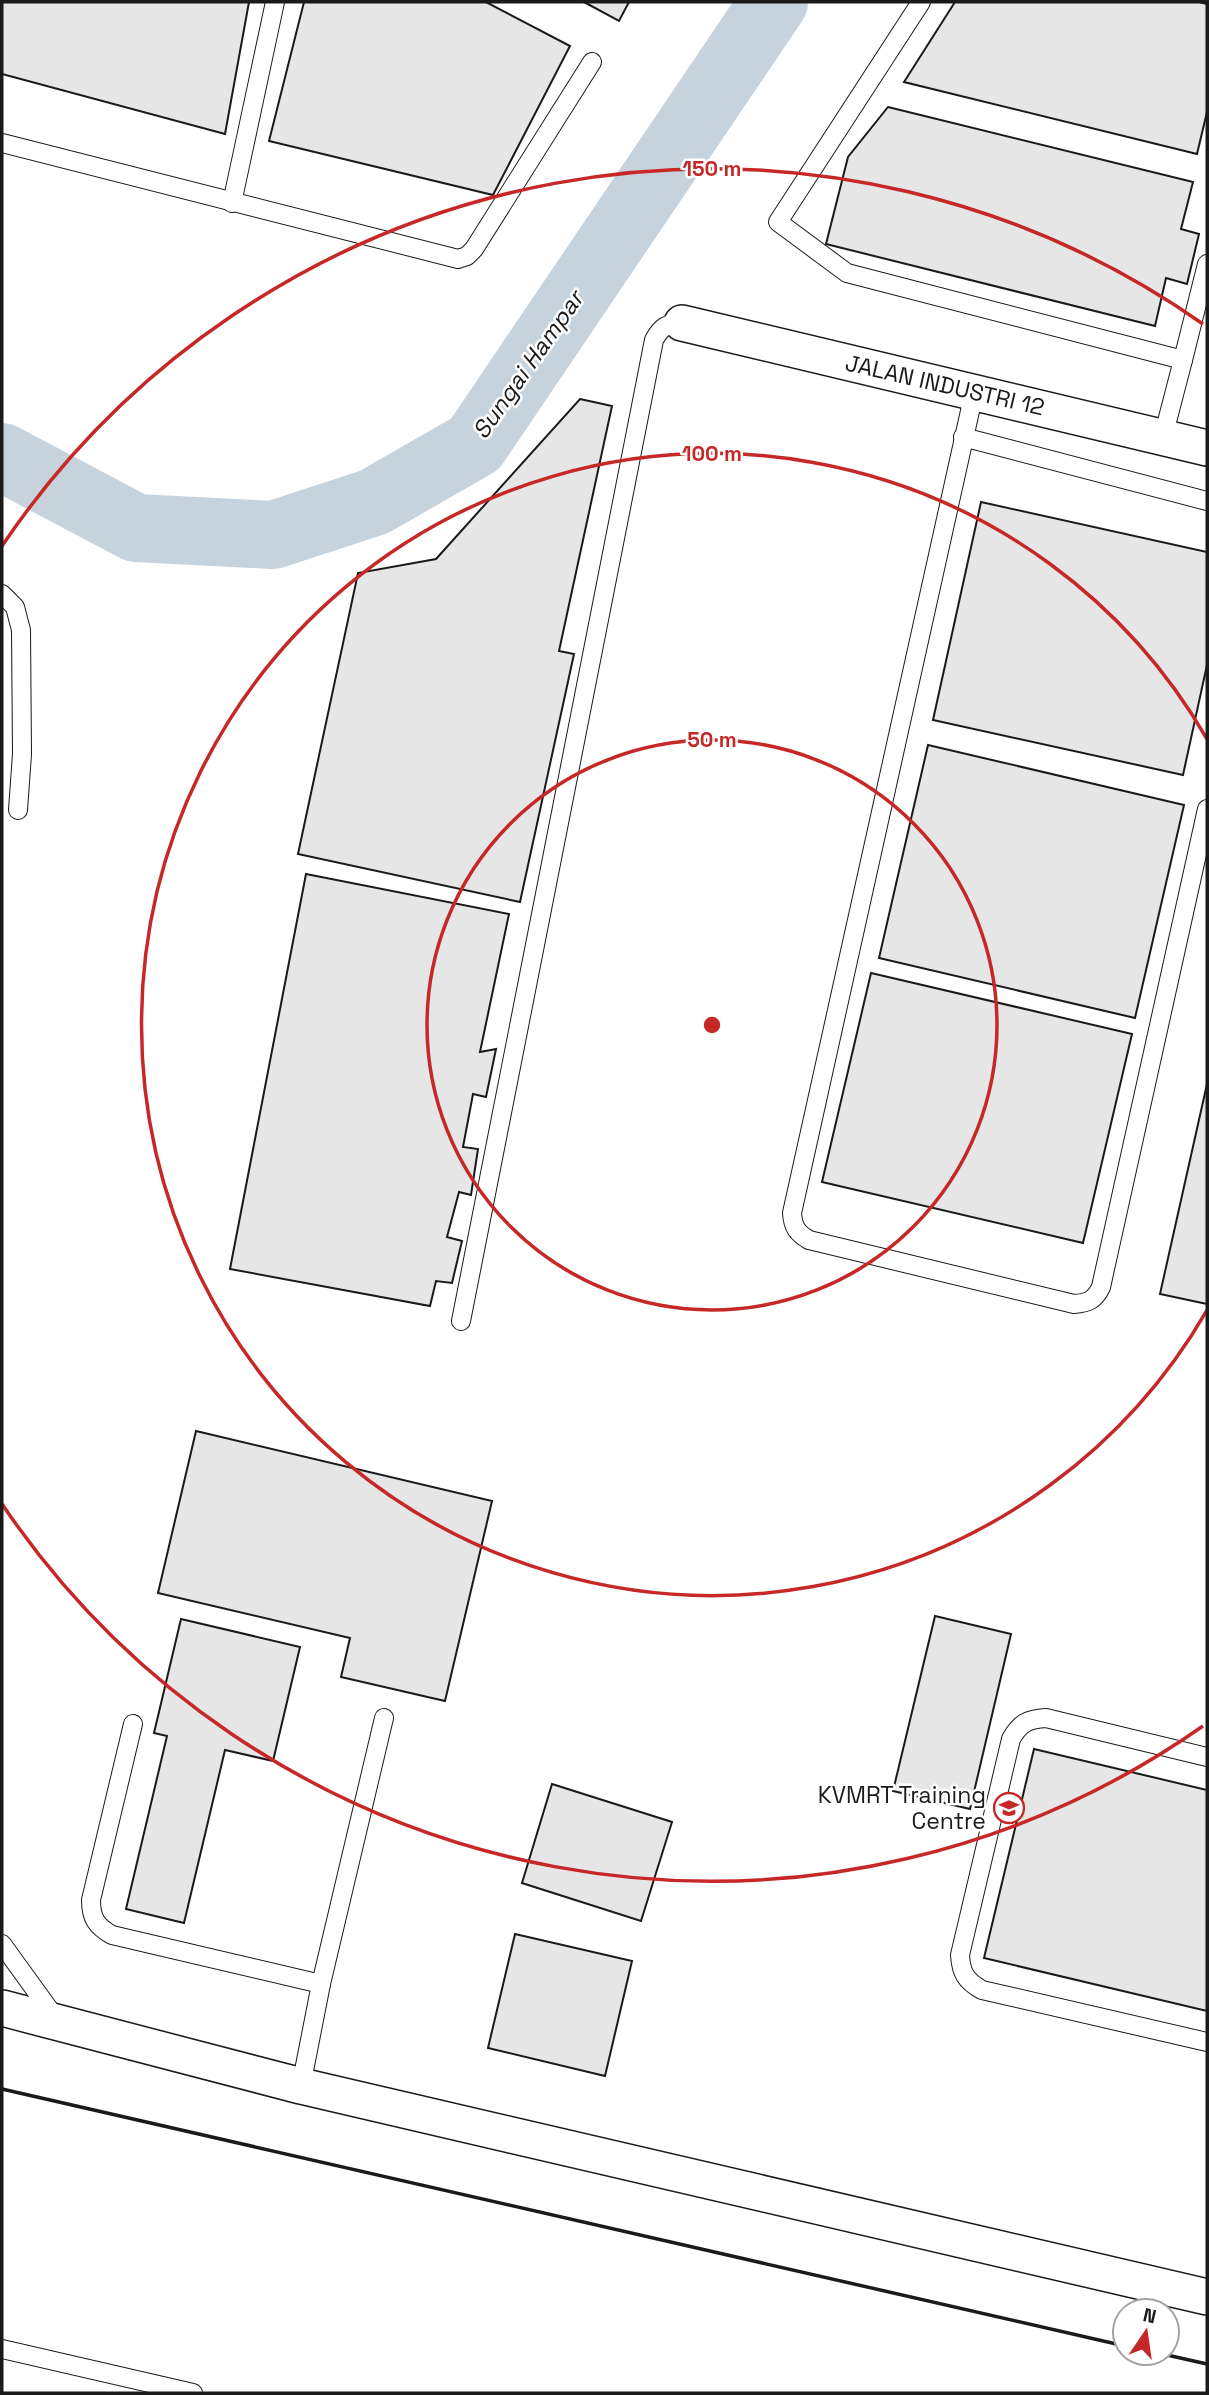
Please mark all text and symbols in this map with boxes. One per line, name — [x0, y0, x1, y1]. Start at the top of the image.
text: 150 m — [683, 155, 741, 182]
water label: Sungai Hampar — [465, 282, 592, 445]
street label: JALAN INDUSTRI 12 — [842, 347, 1048, 423]
text: 100 m — [682, 440, 742, 467]
text: 50 m — [687, 726, 737, 753]
centre of rings — [700, 1013, 724, 1037]
place label: KVMRT Training Centre — [818, 1780, 986, 1836]
school or university icon: KVMRT Training Centre — [992, 1791, 1026, 1825]
north arrow — [1111, 2297, 1181, 2367]
text: N — [1141, 2302, 1159, 2330]

